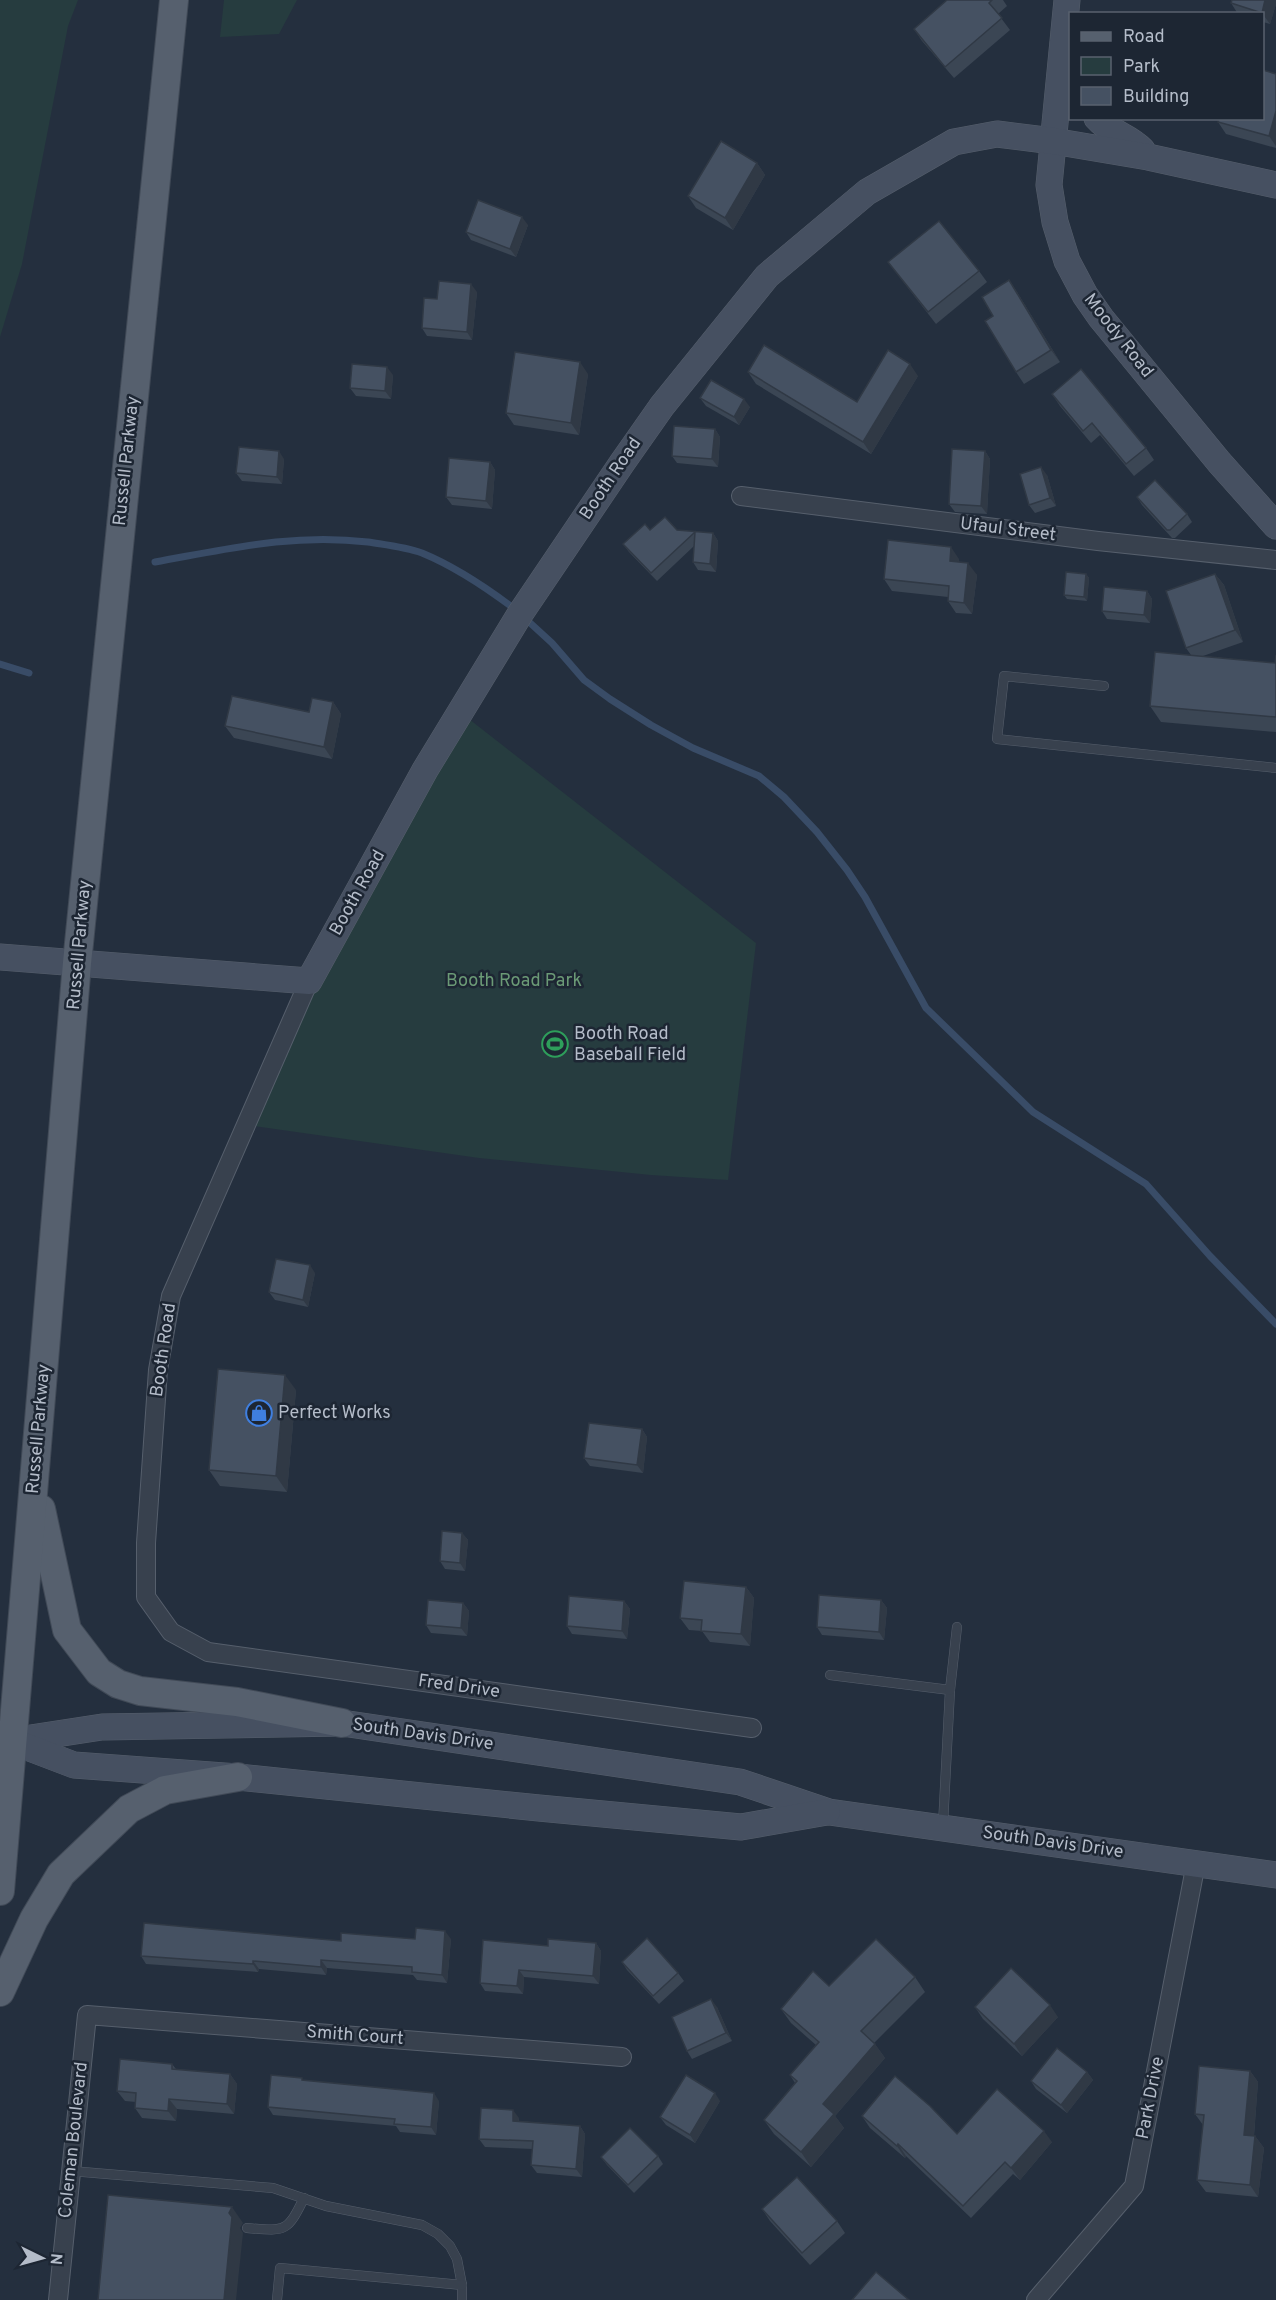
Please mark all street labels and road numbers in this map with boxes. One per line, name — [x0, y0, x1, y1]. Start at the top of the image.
street label: Moody Road — [1078, 289, 1158, 383]
street label: Russell Parkway — [109, 395, 145, 527]
street label: Booth Road — [575, 433, 647, 525]
street label: Ufaul Street — [959, 513, 1057, 547]
street label: Booth Road — [325, 846, 391, 940]
street label: Russell Parkway — [63, 879, 97, 1011]
street label: Booth Road — [146, 1302, 182, 1398]
street label: Russell Parkway — [22, 1363, 56, 1495]
street label: Fred Drive — [417, 1670, 501, 1704]
street label: South Davis Drive — [351, 1714, 495, 1756]
street label: South Davis Drive — [981, 1822, 1125, 1864]
street label: Smith Court — [306, 2021, 404, 2051]
street label: Park Drive — [1132, 2055, 1170, 2141]
street label: Coleman Boulevard — [54, 2061, 94, 2219]

